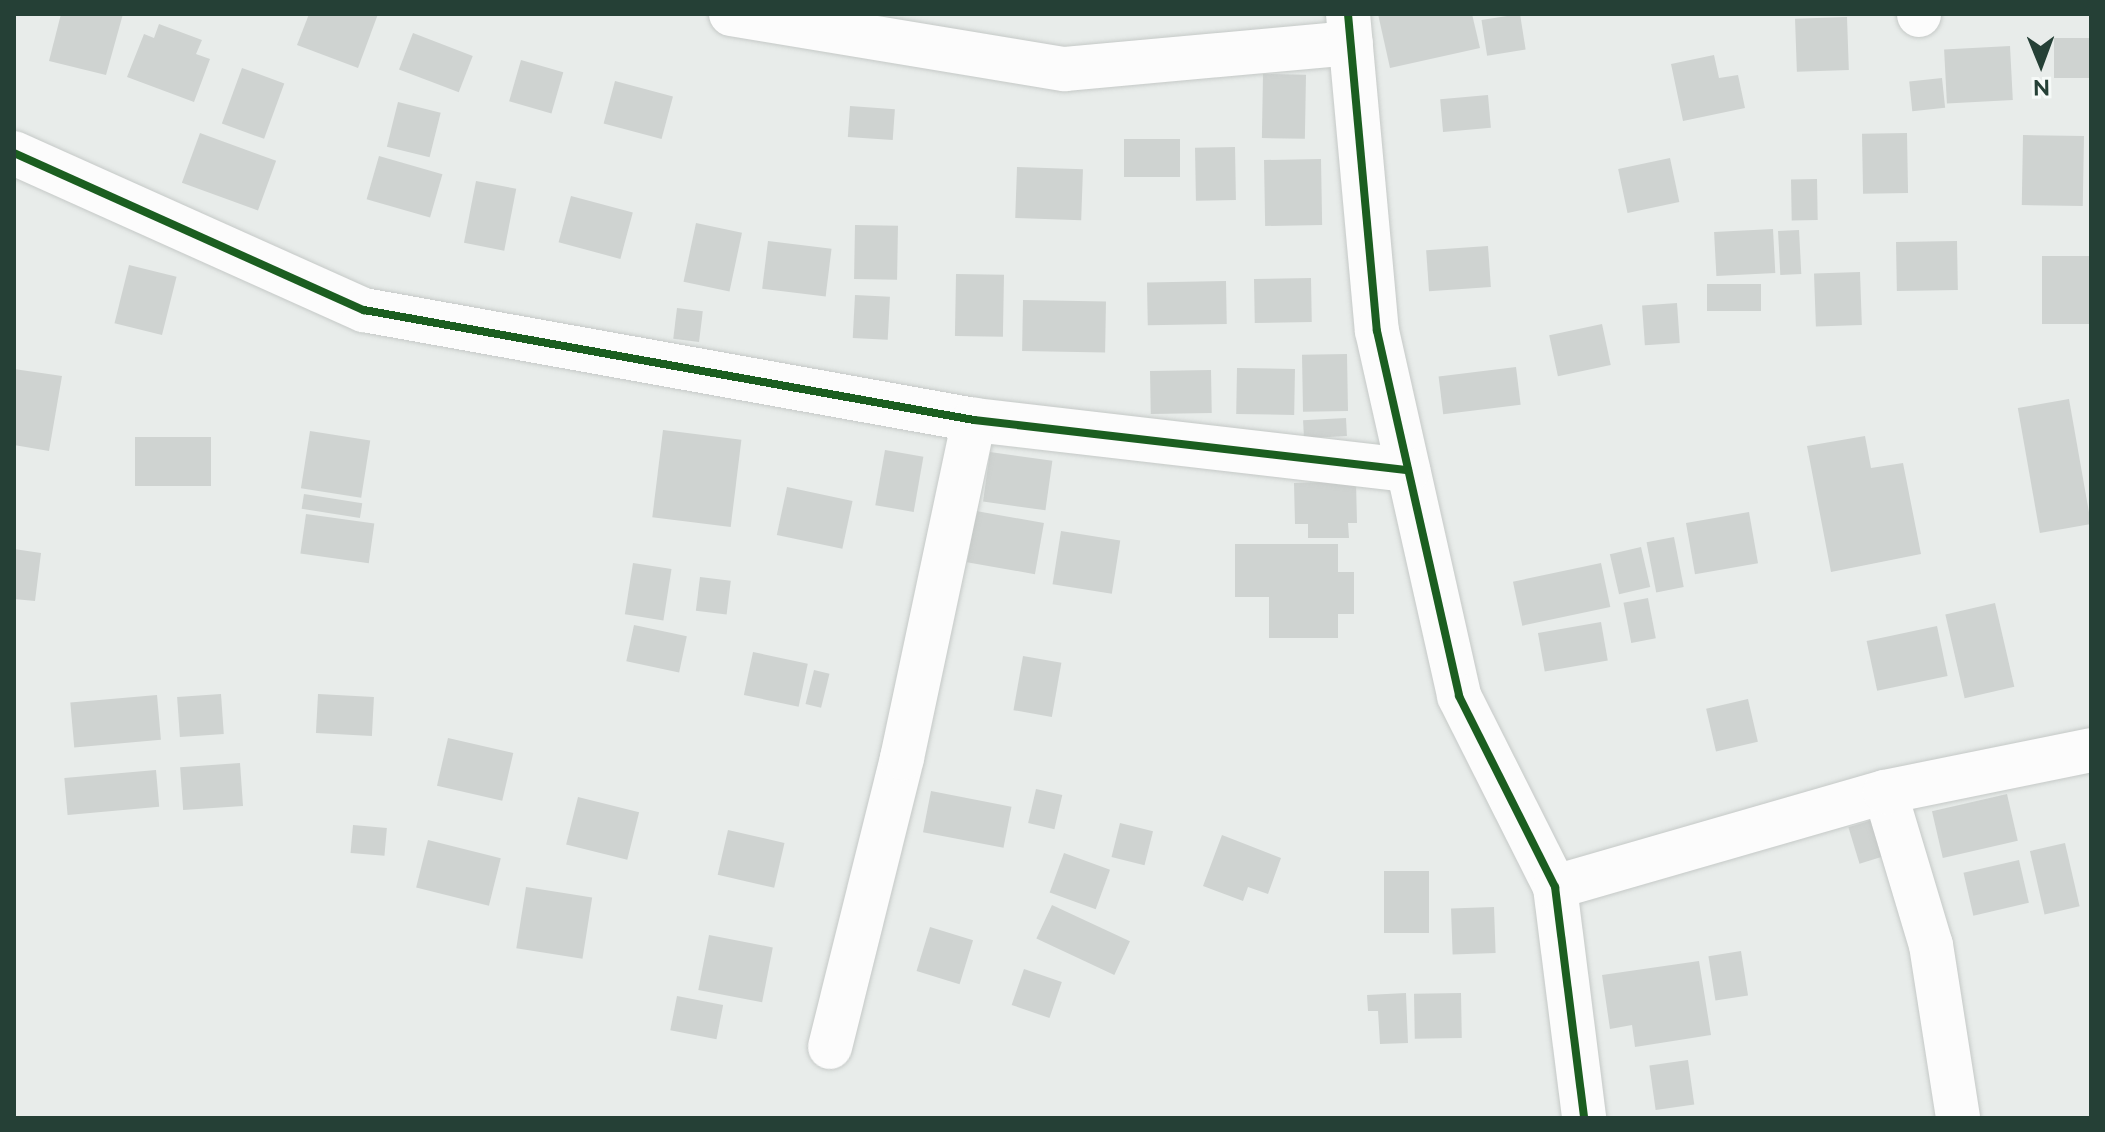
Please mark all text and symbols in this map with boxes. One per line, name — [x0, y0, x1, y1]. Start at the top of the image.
north arrow — [2001, 24, 2081, 104]
text: N — [2033, 75, 2050, 101]

